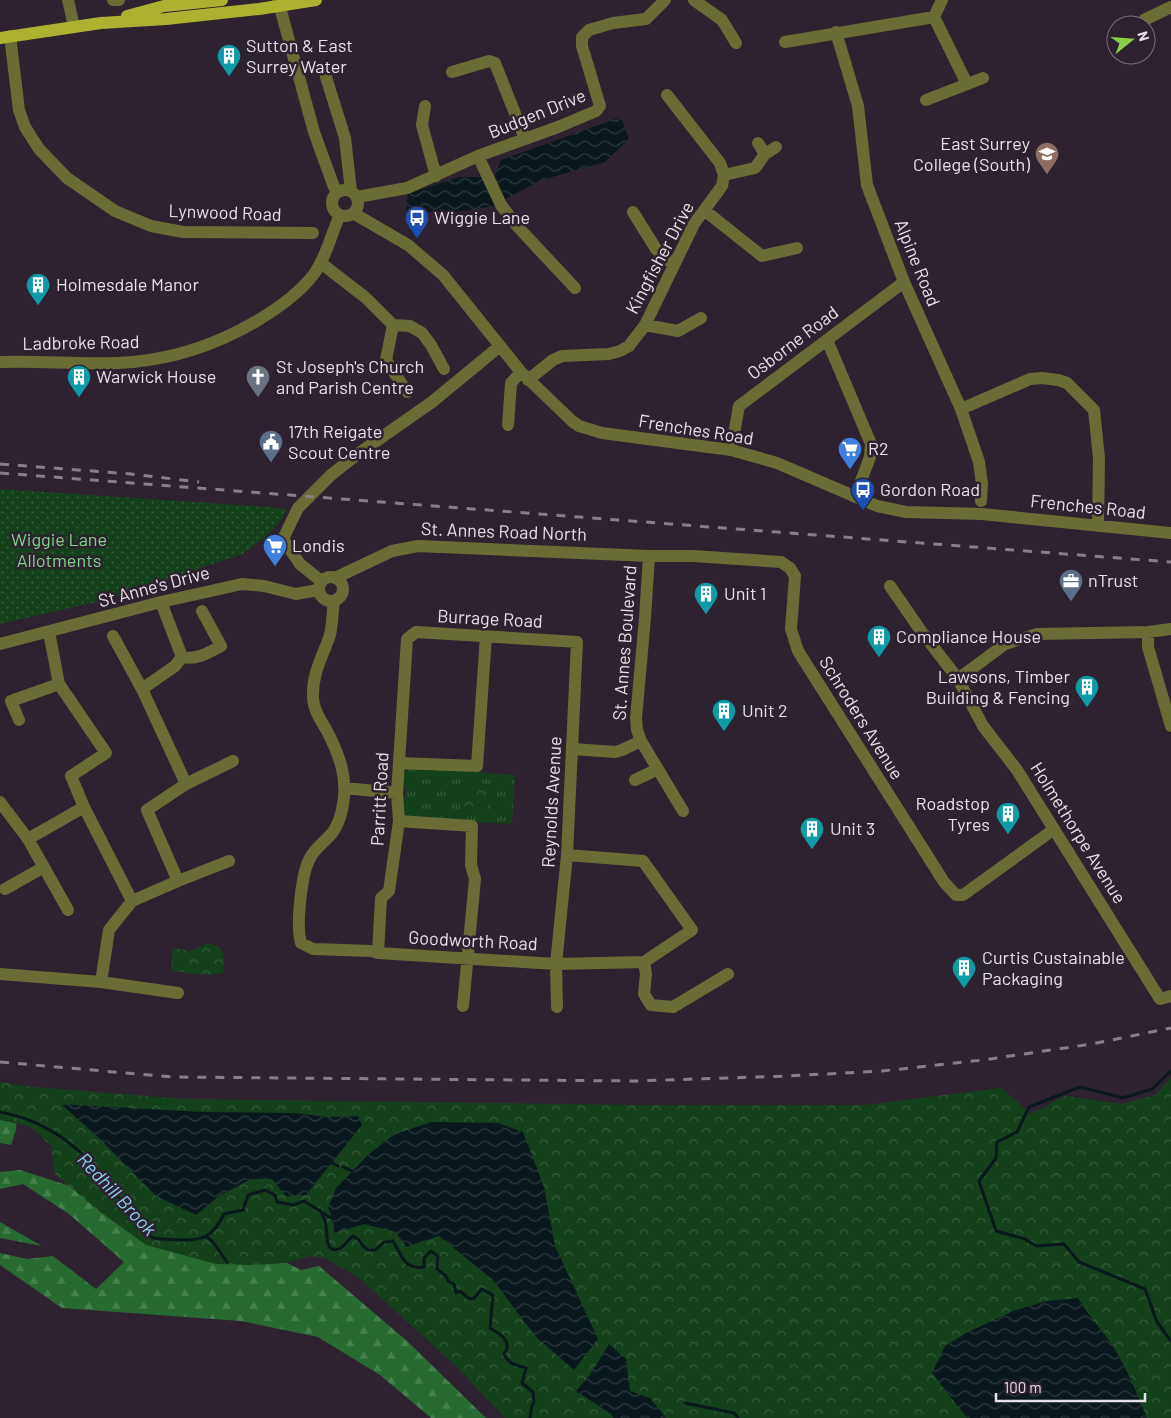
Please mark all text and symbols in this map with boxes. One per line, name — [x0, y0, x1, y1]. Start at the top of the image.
north arrow — [1106, 15, 1156, 65]
text: N — [1134, 29, 1153, 43]
place label: Sutton & East Surrey Water — [246, 34, 353, 77]
building icon: Sutton & East Surrey Water — [216, 43, 242, 77]
street label: Budgen Drive — [485, 84, 589, 143]
place label: East Surrey College (South) — [913, 132, 1030, 175]
school or university icon: East Surrey College (South) — [1034, 141, 1060, 175]
street label: Kingfisher Drive — [620, 198, 698, 317]
street label: Lynwood Road — [168, 199, 282, 225]
bus stop icon: Wiggie Lane — [404, 205, 430, 239]
place label: Wiggie Lane — [434, 206, 530, 228]
street label: Alpine Road — [890, 216, 945, 309]
building icon: Holmesdale Manor — [25, 272, 51, 306]
place label: Holmesdale Manor — [56, 273, 199, 295]
street label: Osborne Road — [742, 301, 842, 384]
street label: Ladbroke Road — [22, 330, 140, 354]
place label: St Joseph's Church and Parish Centre — [276, 355, 424, 398]
building icon: Warwick House — [66, 364, 92, 398]
church icon: St Joseph's Church and Parish Centre — [245, 364, 271, 398]
place label: Warwick House — [96, 365, 216, 387]
street label: Frenches Road — [637, 409, 755, 449]
place label: 17th Reigate Scout Centre — [288, 420, 390, 463]
public building icon: 17th Reigate Scout Centre — [258, 429, 284, 463]
supermarket icon: R2 — [837, 436, 863, 470]
place label: R2 — [868, 437, 889, 459]
bus stop icon: Gordon Road — [850, 477, 876, 511]
place label: Gordon Road — [880, 478, 980, 500]
street label: Frenches Road — [1029, 489, 1147, 523]
street label: St. Annes Road North — [421, 517, 587, 545]
park label: Wiggie Lane Allotments — [11, 528, 107, 571]
supermarket icon: Londis — [262, 533, 288, 567]
place label: Londis — [292, 534, 345, 556]
street label: St Anne's Drive — [96, 561, 212, 611]
street label: St. Annes Boulevard — [608, 565, 640, 721]
office icon: nTrust — [1058, 568, 1084, 602]
place label: nTrust — [1088, 569, 1138, 591]
building icon: Unit 1 — [693, 581, 719, 615]
place label: Unit 1 — [724, 582, 766, 604]
street label: Burrage Road — [437, 604, 543, 632]
building icon: Compliance House — [866, 624, 892, 658]
place label: Compliance House — [896, 625, 1041, 647]
street label: Schroders Avenue — [815, 652, 909, 783]
place label: Lawsons, Timber Building & Fencing — [926, 665, 1070, 708]
building icon: Lawsons, Timber Building & Fencing — [1074, 674, 1100, 708]
building icon: Unit 2 — [711, 698, 737, 732]
place label: Unit 2 — [742, 699, 788, 721]
street label: Reynolds Avenue — [537, 736, 565, 868]
street label: Parritt Road — [366, 751, 392, 846]
street label: Holmethorpe Avenue — [1026, 758, 1131, 907]
place label: Roadstop Tyres — [916, 792, 990, 835]
building icon: Roadstop Tyres — [995, 801, 1021, 835]
building icon: Unit 3 — [799, 816, 825, 850]
place label: Unit 3 — [830, 817, 875, 839]
street label: Goodworth Road — [408, 926, 538, 954]
place label: Curtis Custainable Packaging — [982, 946, 1125, 989]
building icon: Curtis Custainable Packaging — [951, 955, 977, 989]
water label: Redhill Brook — [73, 1147, 162, 1241]
scale bar — [996, 1370, 1145, 1402]
text: 100 m — [1004, 1378, 1042, 1396]

